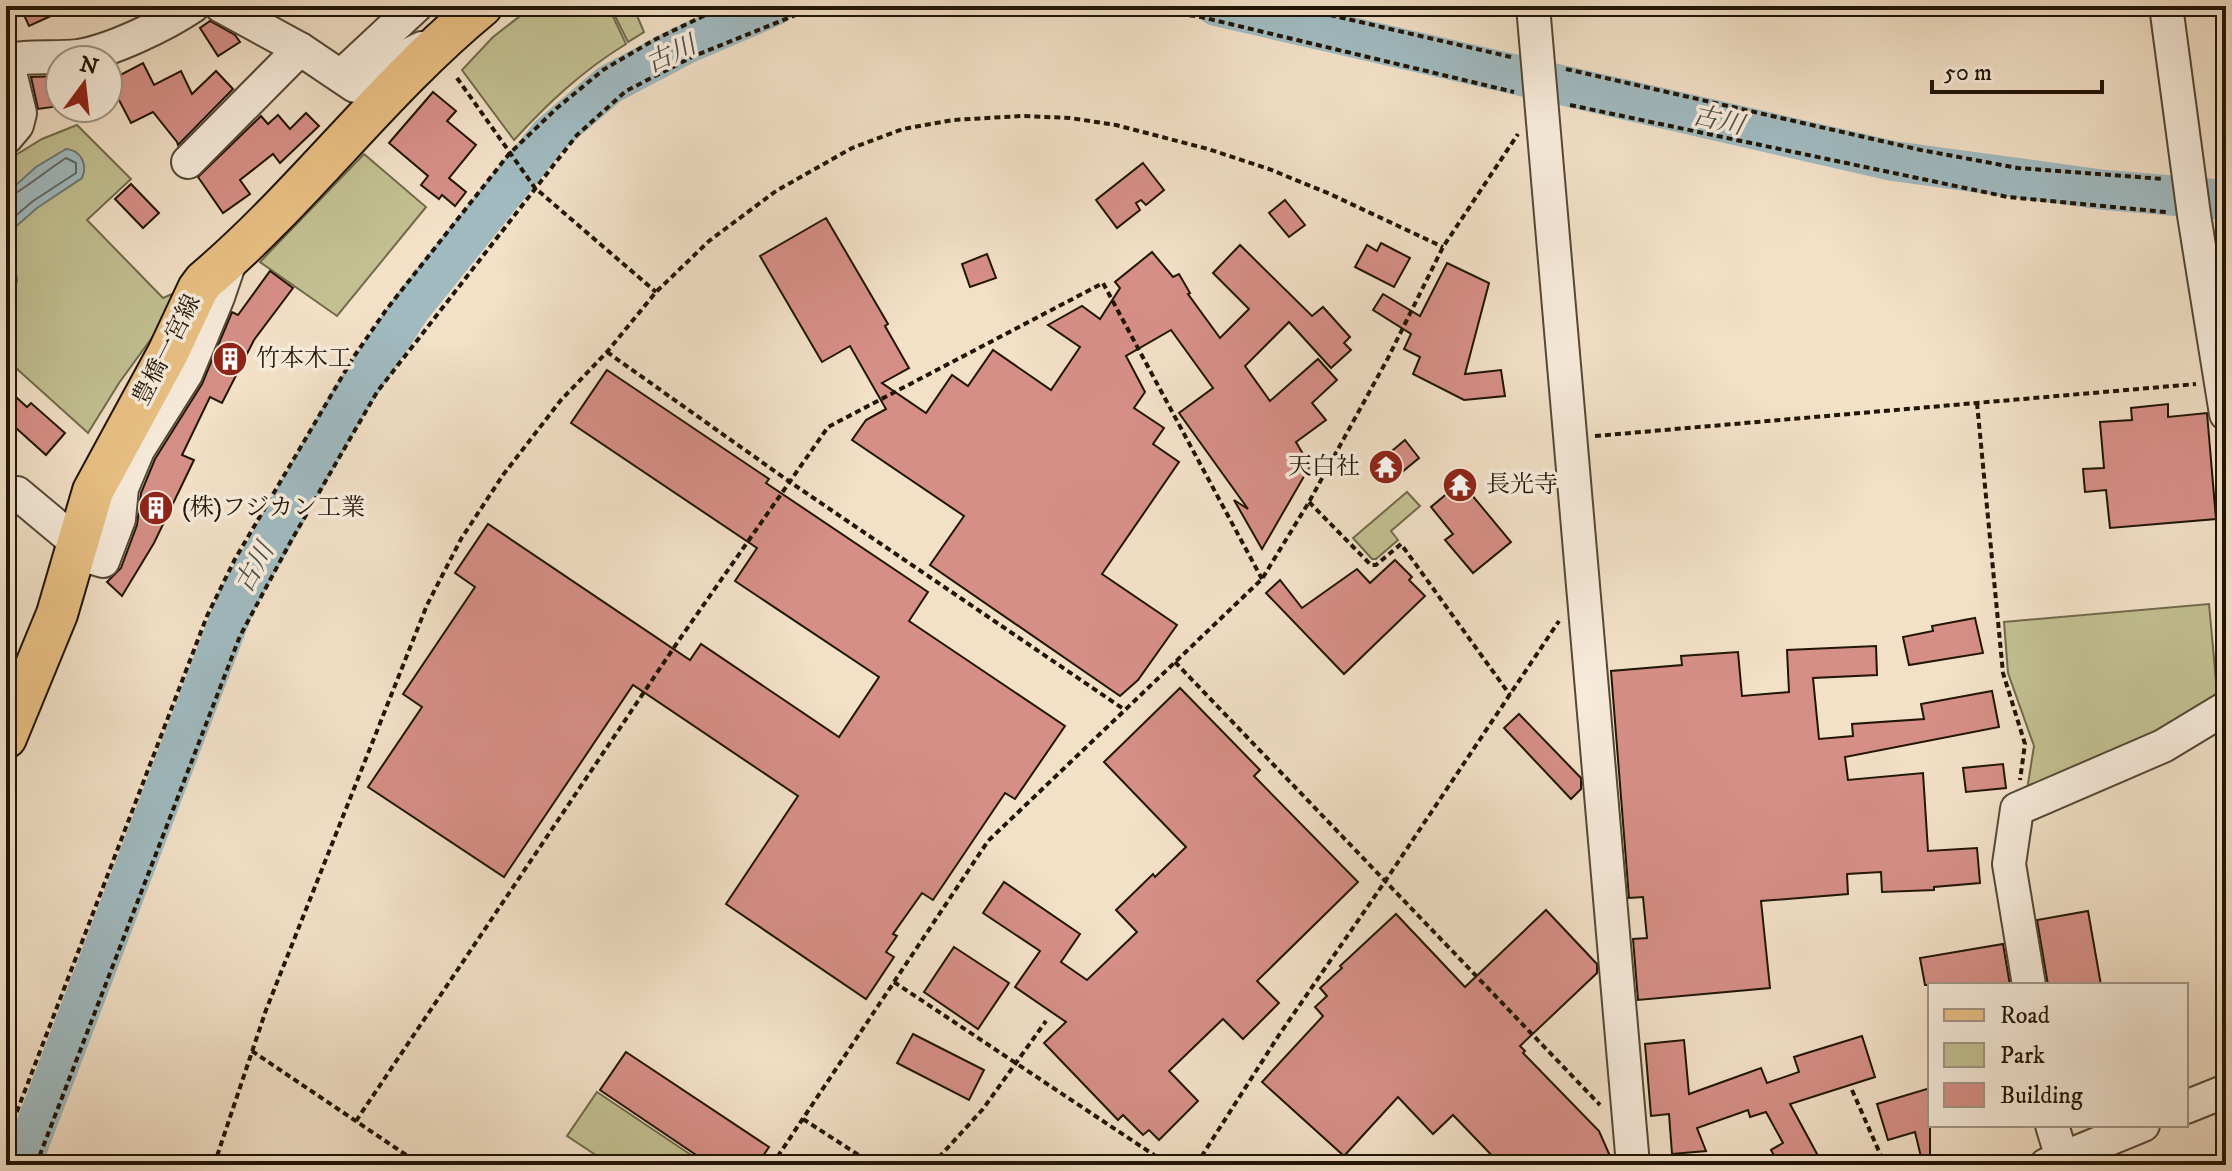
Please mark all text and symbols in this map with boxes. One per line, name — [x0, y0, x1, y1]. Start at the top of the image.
water label: 古川 — [640, 28, 704, 81]
north arrow — [44, 44, 124, 124]
scale bar — [1932, 44, 2102, 94]
text: N — [77, 51, 101, 82]
text: 50 m — [1944, 58, 1992, 88]
water label: 古川 — [1689, 99, 1750, 144]
street label: 豊橋一宮線 — [126, 290, 208, 410]
building icon: 竹本木工 — [211, 340, 249, 378]
place label: 竹本木工 — [256, 344, 352, 374]
temple icon: 天白社 — [1367, 448, 1405, 486]
place label: 天白社 — [1288, 452, 1360, 482]
temple icon: 長光寺 — [1441, 466, 1479, 504]
place label: 長光寺 — [1486, 470, 1558, 500]
building icon: (株)フジカン工業 — [137, 489, 175, 527]
place label: (株)フジカン工業 — [182, 493, 365, 523]
water label: 古川 — [228, 535, 283, 599]
legend — [1928, 983, 2188, 1127]
text: Road — [2000, 1001, 2050, 1031]
text: Park — [2000, 1041, 2045, 1071]
text: Building — [2000, 1081, 2083, 1111]

